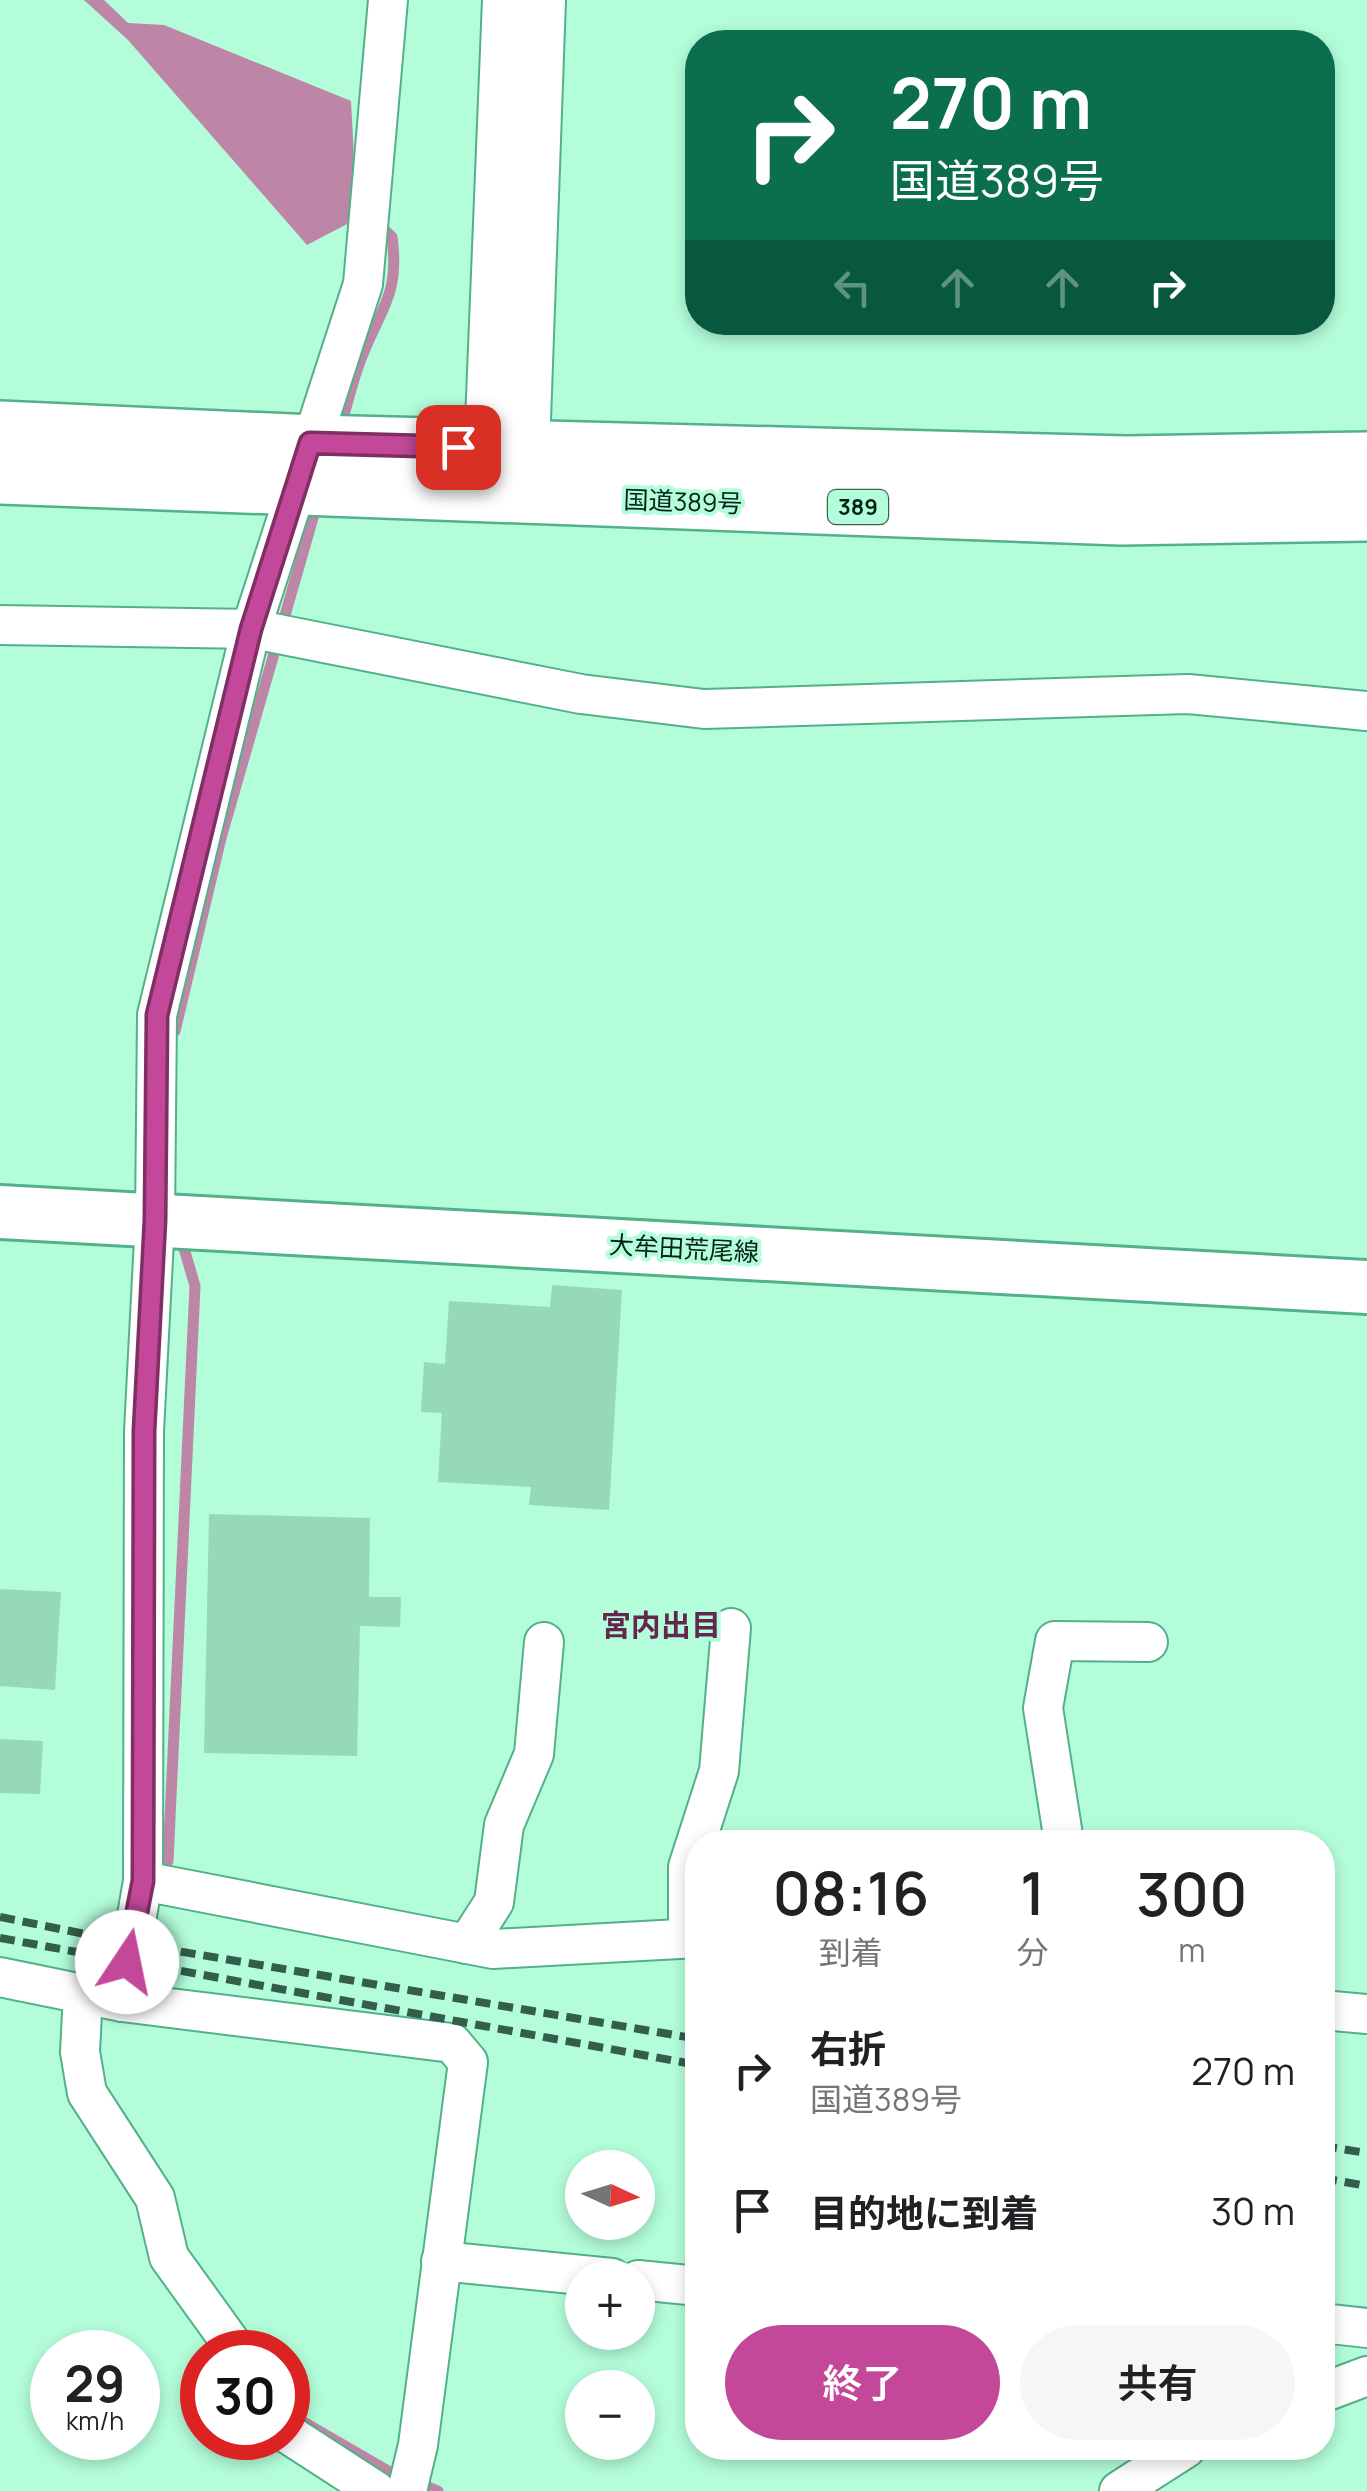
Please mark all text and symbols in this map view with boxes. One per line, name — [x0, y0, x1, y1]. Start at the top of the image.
text: 270 m — [890, 54, 1092, 150]
icon: right — [725, 70, 855, 200]
text: 国道389号 — [890, 149, 1104, 211]
icon: left — [825, 260, 880, 315]
icon: ahead — [930, 260, 985, 315]
icon: ahead — [1035, 260, 1090, 315]
icon: right — [1140, 260, 1195, 315]
pin — [416, 405, 501, 490]
icon: arrive — [431, 420, 486, 475]
street label: 国道389号 — [623, 481, 743, 521]
road number: 389 — [828, 490, 888, 524]
street label: 大牟田荒尾線 — [608, 1227, 760, 1269]
district label: 宮内出目 — [601, 1604, 721, 1645]
text: 08:16 — [772, 1851, 929, 1933]
text: 1 — [1020, 1851, 1045, 1933]
text: 300 — [1136, 1852, 1248, 1934]
position arrow — [75, 1910, 179, 2014]
text: m — [1178, 1928, 1205, 1972]
text: 到着 — [819, 1930, 883, 1974]
text: 分 — [1017, 1930, 1049, 1974]
text: 右折 — [810, 2022, 886, 2074]
icon: right — [725, 2043, 780, 2098]
text: 270 m — [1191, 2044, 1295, 2096]
text: 国道389号 — [810, 2077, 962, 2121]
north arrow — [565, 2150, 655, 2240]
map controls — [565, 2150, 655, 2460]
icon: arrive — [725, 2183, 780, 2238]
text: 30 m — [1211, 2184, 1295, 2236]
text: 目的地に到着 — [810, 2186, 1038, 2238]
button: + — [565, 2260, 655, 2350]
button: 終了 — [725, 2325, 1000, 2440]
button: 共有 — [1020, 2325, 1295, 2440]
speed limit sign: 30 — [180, 2330, 310, 2460]
text: 29 — [65, 2349, 125, 2417]
button: − — [565, 2370, 655, 2460]
text: km/h — [66, 2403, 124, 2438]

